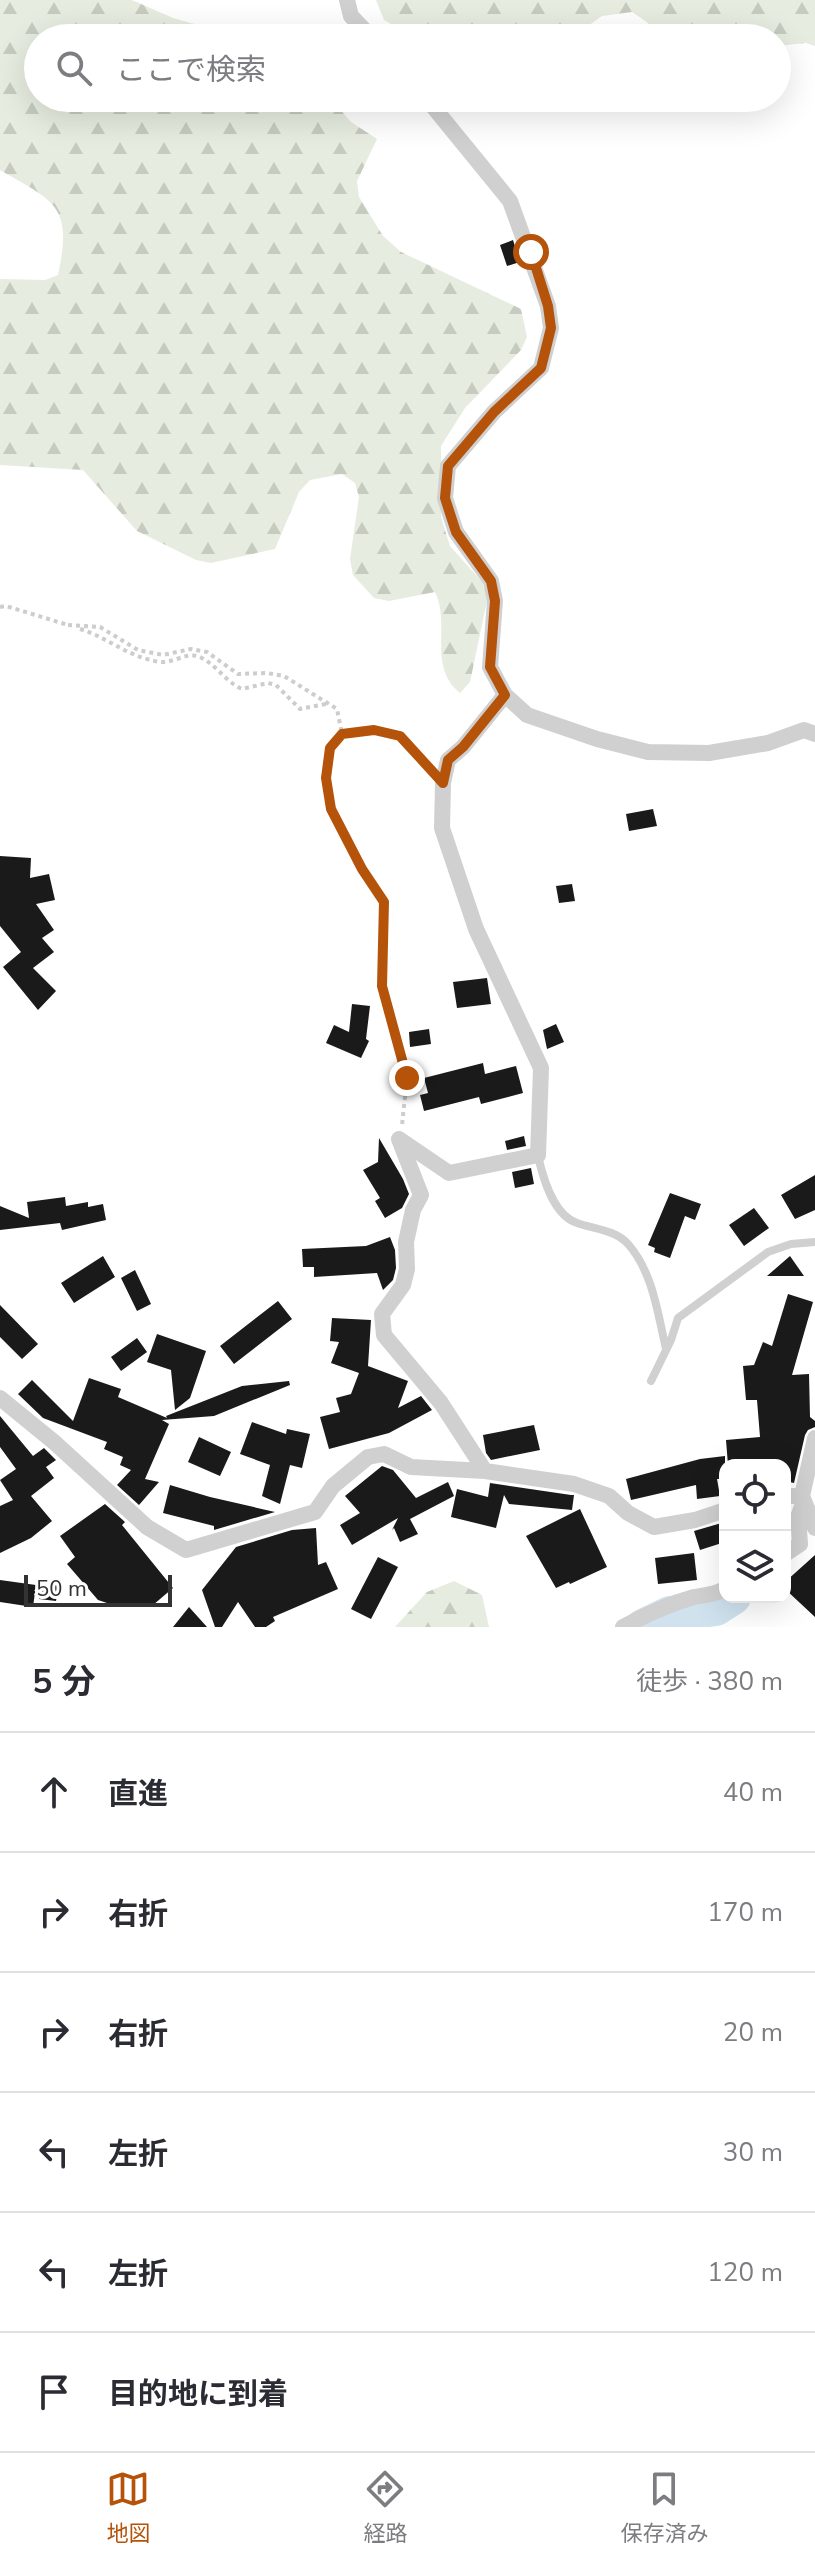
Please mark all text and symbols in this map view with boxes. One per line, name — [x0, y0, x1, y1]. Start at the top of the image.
search box — [24, 24, 791, 112]
icon: search — [52, 46, 96, 90]
text: ここで検索 — [116, 50, 266, 91]
route start — [513, 234, 549, 270]
route end — [389, 1060, 425, 1096]
map controls — [719, 1459, 791, 1603]
button: locate — [719, 1459, 791, 1531]
button: layers — [719, 1531, 791, 1603]
scale bar — [24, 1571, 172, 1607]
text: 50 m — [36, 1574, 87, 1604]
text: 5 分 — [32, 1659, 96, 1705]
text: 徒歩 · 380 m — [636, 1664, 783, 1699]
icon: ahead — [32, 1770, 76, 1814]
text: 直進 — [108, 1774, 168, 1815]
text: 40 m — [723, 1775, 783, 1810]
icon: right — [32, 1890, 76, 1934]
text: 右折 — [108, 1894, 168, 1935]
text: 170 m — [707, 1895, 783, 1930]
icon: right — [32, 2010, 76, 2054]
text: 右折 — [108, 2014, 168, 2055]
text: 20 m — [723, 2015, 783, 2050]
icon: left — [32, 2130, 76, 2174]
text: 左折 — [108, 2134, 168, 2175]
text: 30 m — [723, 2135, 783, 2170]
icon: left — [32, 2250, 76, 2294]
text: 左折 — [108, 2254, 168, 2295]
text: 120 m — [707, 2255, 783, 2290]
icon: arrive — [32, 2370, 76, 2414]
text: 目的地に到着 — [108, 2374, 288, 2415]
tab: 地図 — [106, 2467, 151, 2549]
tab: 経路 — [363, 2467, 408, 2549]
tab: 保存済み — [620, 2467, 709, 2549]

